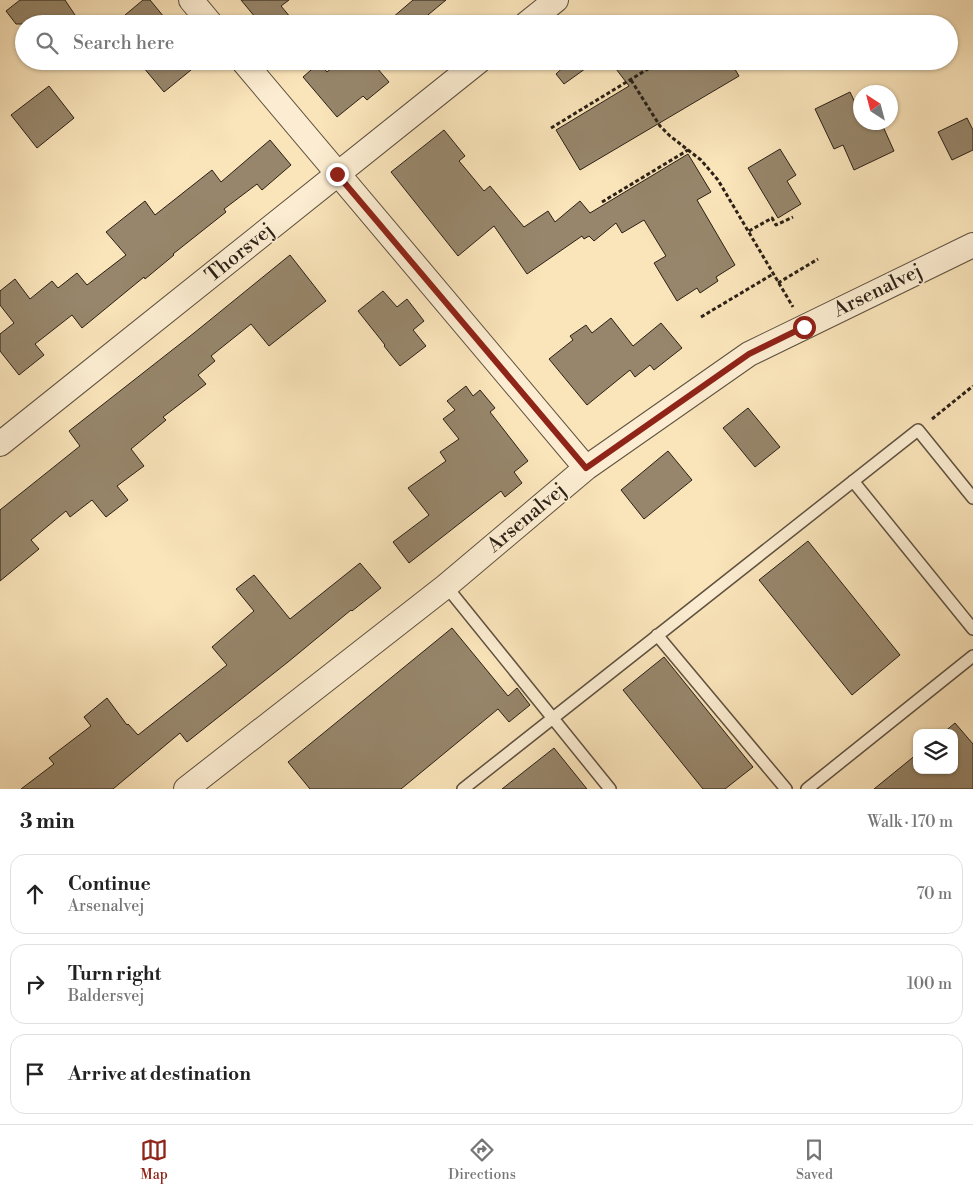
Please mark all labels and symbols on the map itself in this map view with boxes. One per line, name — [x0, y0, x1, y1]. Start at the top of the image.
north arrow — [853, 85, 898, 130]
route end — [326, 163, 349, 186]
street label: Thorsvej — [201, 218, 279, 288]
street label: Arsenalvej — [829, 259, 926, 324]
route start — [793, 316, 816, 339]
street label: Arsenalvej — [482, 478, 572, 559]

